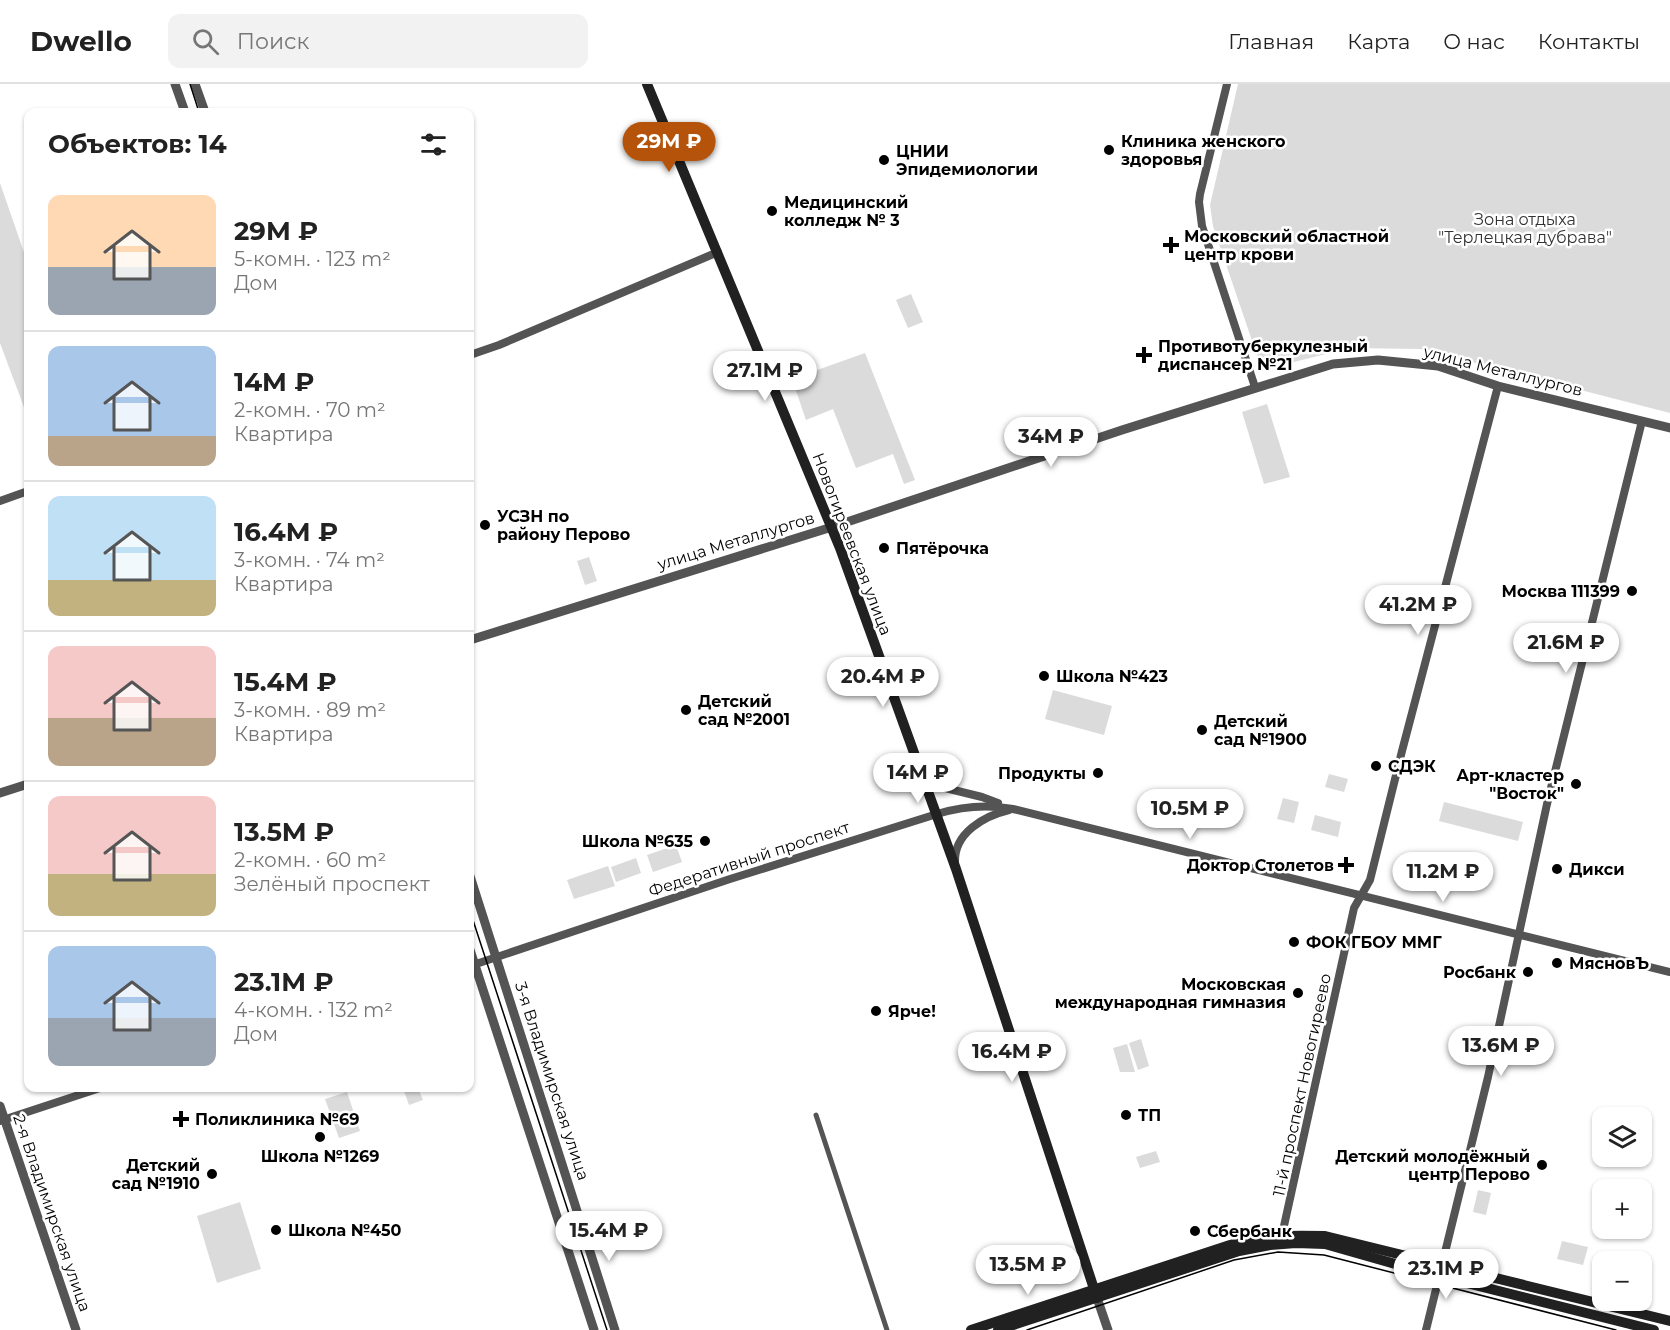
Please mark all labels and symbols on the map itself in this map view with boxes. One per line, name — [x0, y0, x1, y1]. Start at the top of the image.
pin: 29M ₽ — [627, 122, 711, 173]
place label: Клиника женского здоровья — [1121, 132, 1286, 169]
place label: ЦНИИ Эпидемиологии — [896, 142, 1038, 179]
marker: Клиника женского здоровья — [1102, 143, 1116, 157]
marker: ЦНИИ Эпидемиологии — [877, 153, 891, 167]
place label: Медицинский колледж № 3 — [784, 193, 908, 230]
marker: Медицинский колледж № 3 — [765, 204, 779, 218]
park label: Зона отдыха "Терлецкая дубрава" — [1438, 210, 1612, 247]
place label: Московский областной центр крови — [1184, 227, 1389, 264]
marker: Московский областной центр крови — [1162, 236, 1180, 254]
place label: Противотуберкулезный диспансер №21 — [1158, 337, 1368, 374]
street label: улица Металлургов — [1421, 342, 1584, 400]
marker: Противотуберкулезный диспансер №21 — [1135, 346, 1153, 364]
pin: 27.1M ₽ — [710, 351, 820, 402]
pin: 34M ₽ — [1009, 417, 1093, 468]
street label: Новогиреевская улица — [808, 450, 896, 638]
place label: УСЗН по району Перово — [497, 507, 630, 544]
street label: улица Металлургов — [654, 508, 817, 574]
marker: УСЗН по району Перово — [478, 518, 492, 532]
place label: Пятёрочка — [896, 539, 989, 558]
marker: Пятёрочка — [877, 541, 891, 555]
place label: Москва 111399 — [1502, 582, 1620, 601]
marker: Москва 111399 — [1625, 584, 1639, 598]
pin: 41.2M ₽ — [1363, 585, 1473, 636]
pin: 21.6M ₽ — [1511, 623, 1621, 674]
pin: 20.4M ₽ — [828, 657, 938, 708]
place label: Школа №423 — [1056, 667, 1168, 686]
marker: Школа №423 — [1037, 669, 1051, 683]
place label: Детский сад №2001 — [698, 692, 790, 729]
marker: Детский сад №2001 — [679, 703, 693, 717]
place label: Детский сад №1900 — [1214, 712, 1307, 749]
marker: Детский сад №1900 — [1195, 723, 1209, 737]
pin: 14M ₽ — [876, 753, 960, 804]
place label: СДЭК — [1388, 757, 1436, 776]
marker: СДЭК — [1369, 759, 1383, 773]
place label: Продукты — [998, 764, 1086, 783]
marker: Продукты — [1091, 766, 1105, 780]
place label: Арт-кластер "Восток" — [1456, 766, 1564, 803]
marker: Арт-кластер "Восток" — [1569, 777, 1583, 791]
pin: 10.5M ₽ — [1135, 789, 1245, 840]
street label: Федеративный проспект — [646, 817, 852, 900]
place label: Школа №635 — [582, 832, 693, 851]
marker: Школа №635 — [698, 834, 712, 848]
pin: 11.2M ₽ — [1388, 852, 1498, 903]
place label: Доктор Столетов — [1187, 856, 1334, 875]
marker: Доктор Столетов — [1339, 858, 1353, 872]
place label: Дикси — [1569, 860, 1625, 879]
marker: Дикси — [1550, 862, 1564, 876]
place label: ФОК ГБОУ ММГ — [1306, 933, 1442, 952]
marker: ФОК ГБОУ ММГ — [1287, 935, 1301, 949]
place label: МясновЪ — [1569, 954, 1649, 973]
marker: МясновЪ — [1550, 956, 1564, 970]
place label: Росбанк — [1443, 963, 1517, 982]
marker: Росбанк — [1521, 965, 1535, 979]
street label: 11-й проспект Новогиреево — [1269, 972, 1335, 1198]
place label: Московская международная гимназия — [1055, 975, 1286, 1012]
street label: 3-я Владимирская улица — [511, 979, 593, 1183]
marker: Московская международная гимназия — [1291, 986, 1305, 1000]
place label: Ярче! — [888, 1002, 936, 1021]
marker: Ярче! — [869, 1004, 883, 1018]
pin: 13.6M ₽ — [1446, 1026, 1556, 1077]
pin: 16.4M ₽ — [957, 1032, 1067, 1083]
place label: ТП — [1138, 1106, 1161, 1125]
marker: ТП — [1119, 1108, 1133, 1122]
marker: Поликлиника №69 — [172, 1110, 190, 1128]
place label: Поликлиника №69 — [195, 1110, 359, 1129]
street label: 2-я Владимирская улица — [9, 1112, 95, 1314]
marker: Школа №1269 — [313, 1130, 327, 1144]
place label: Школа №1269 — [261, 1147, 379, 1166]
place label: Детский молодёжный центр Перово — [1335, 1147, 1530, 1184]
place label: Детский сад №1910 — [112, 1156, 200, 1193]
marker: Детский молодёжный центр Перово — [1535, 1158, 1549, 1172]
marker: Детский сад №1910 — [205, 1167, 219, 1181]
pin: 15.4M ₽ — [554, 1211, 664, 1262]
place label: Школа №450 — [288, 1221, 402, 1240]
place label: Сбербанк — [1207, 1222, 1293, 1241]
marker: Школа №450 — [269, 1223, 283, 1237]
marker: Сбербанк — [1188, 1224, 1202, 1238]
pin: 13.5M ₽ — [973, 1245, 1083, 1296]
pin: 23.1M ₽ — [1391, 1249, 1501, 1300]

